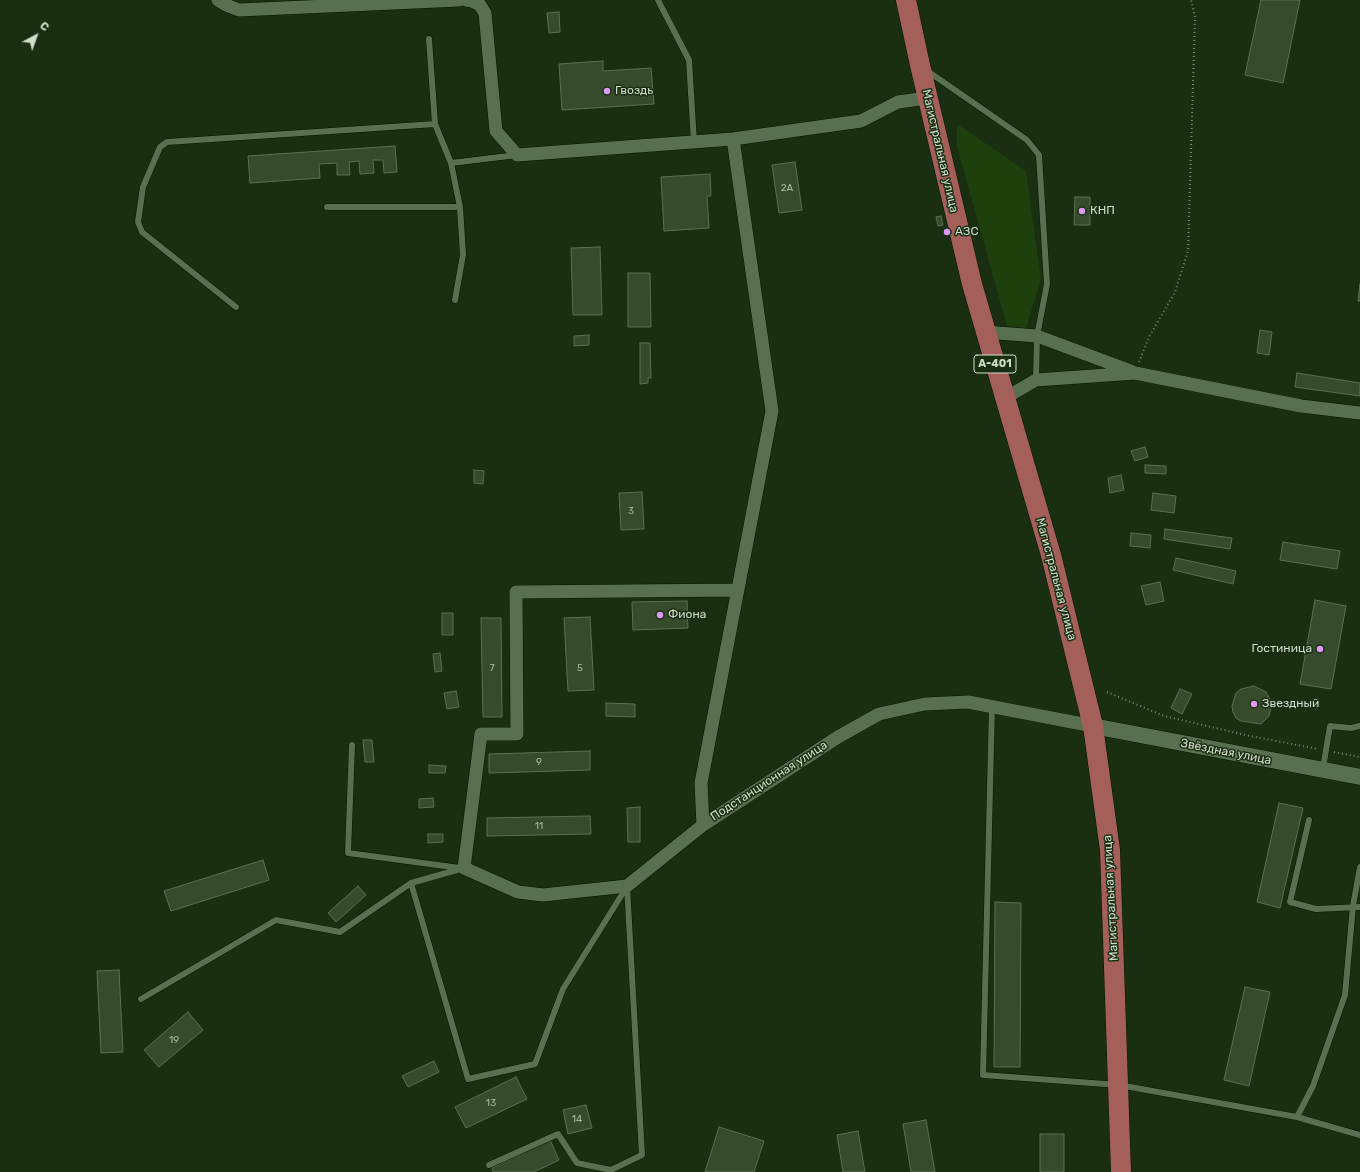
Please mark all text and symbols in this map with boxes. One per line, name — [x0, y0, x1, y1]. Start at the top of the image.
north arrow — [16, 16, 56, 56]
text: С — [37, 19, 51, 34]
place label: Гвоздь — [615, 84, 653, 98]
marker: Гвоздь — [602, 86, 612, 96]
street label: Магистральная улица — [919, 88, 961, 214]
house number: 2А — [781, 182, 793, 194]
place label: КНП — [1090, 204, 1115, 218]
marker: КНП — [1077, 206, 1087, 216]
place label: АЗС — [955, 225, 978, 239]
marker: АЗС — [942, 227, 952, 237]
road number: А-401 — [974, 355, 1016, 373]
house number: 3 — [628, 505, 634, 517]
street label: Магистральная улица — [1033, 516, 1079, 642]
place label: Фиона — [668, 608, 706, 622]
marker: Фиона — [655, 610, 665, 620]
place label: Гостиница — [1252, 642, 1312, 656]
marker: Гостиница — [1315, 644, 1325, 654]
house number: 7 — [489, 662, 495, 674]
house number: 5 — [577, 662, 583, 674]
place label: Звездный — [1262, 697, 1319, 711]
marker: Звездный — [1249, 699, 1259, 709]
street label: Звёздная улица — [1179, 736, 1273, 768]
street label: Подстанционная улица — [708, 738, 830, 824]
house number: 9 — [536, 756, 542, 768]
house number: 11 — [535, 820, 543, 832]
street label: Магистральная улица — [1101, 835, 1121, 961]
house number: 19 — [169, 1034, 179, 1046]
house number: 13 — [486, 1097, 496, 1109]
house number: 14 — [572, 1113, 582, 1125]

